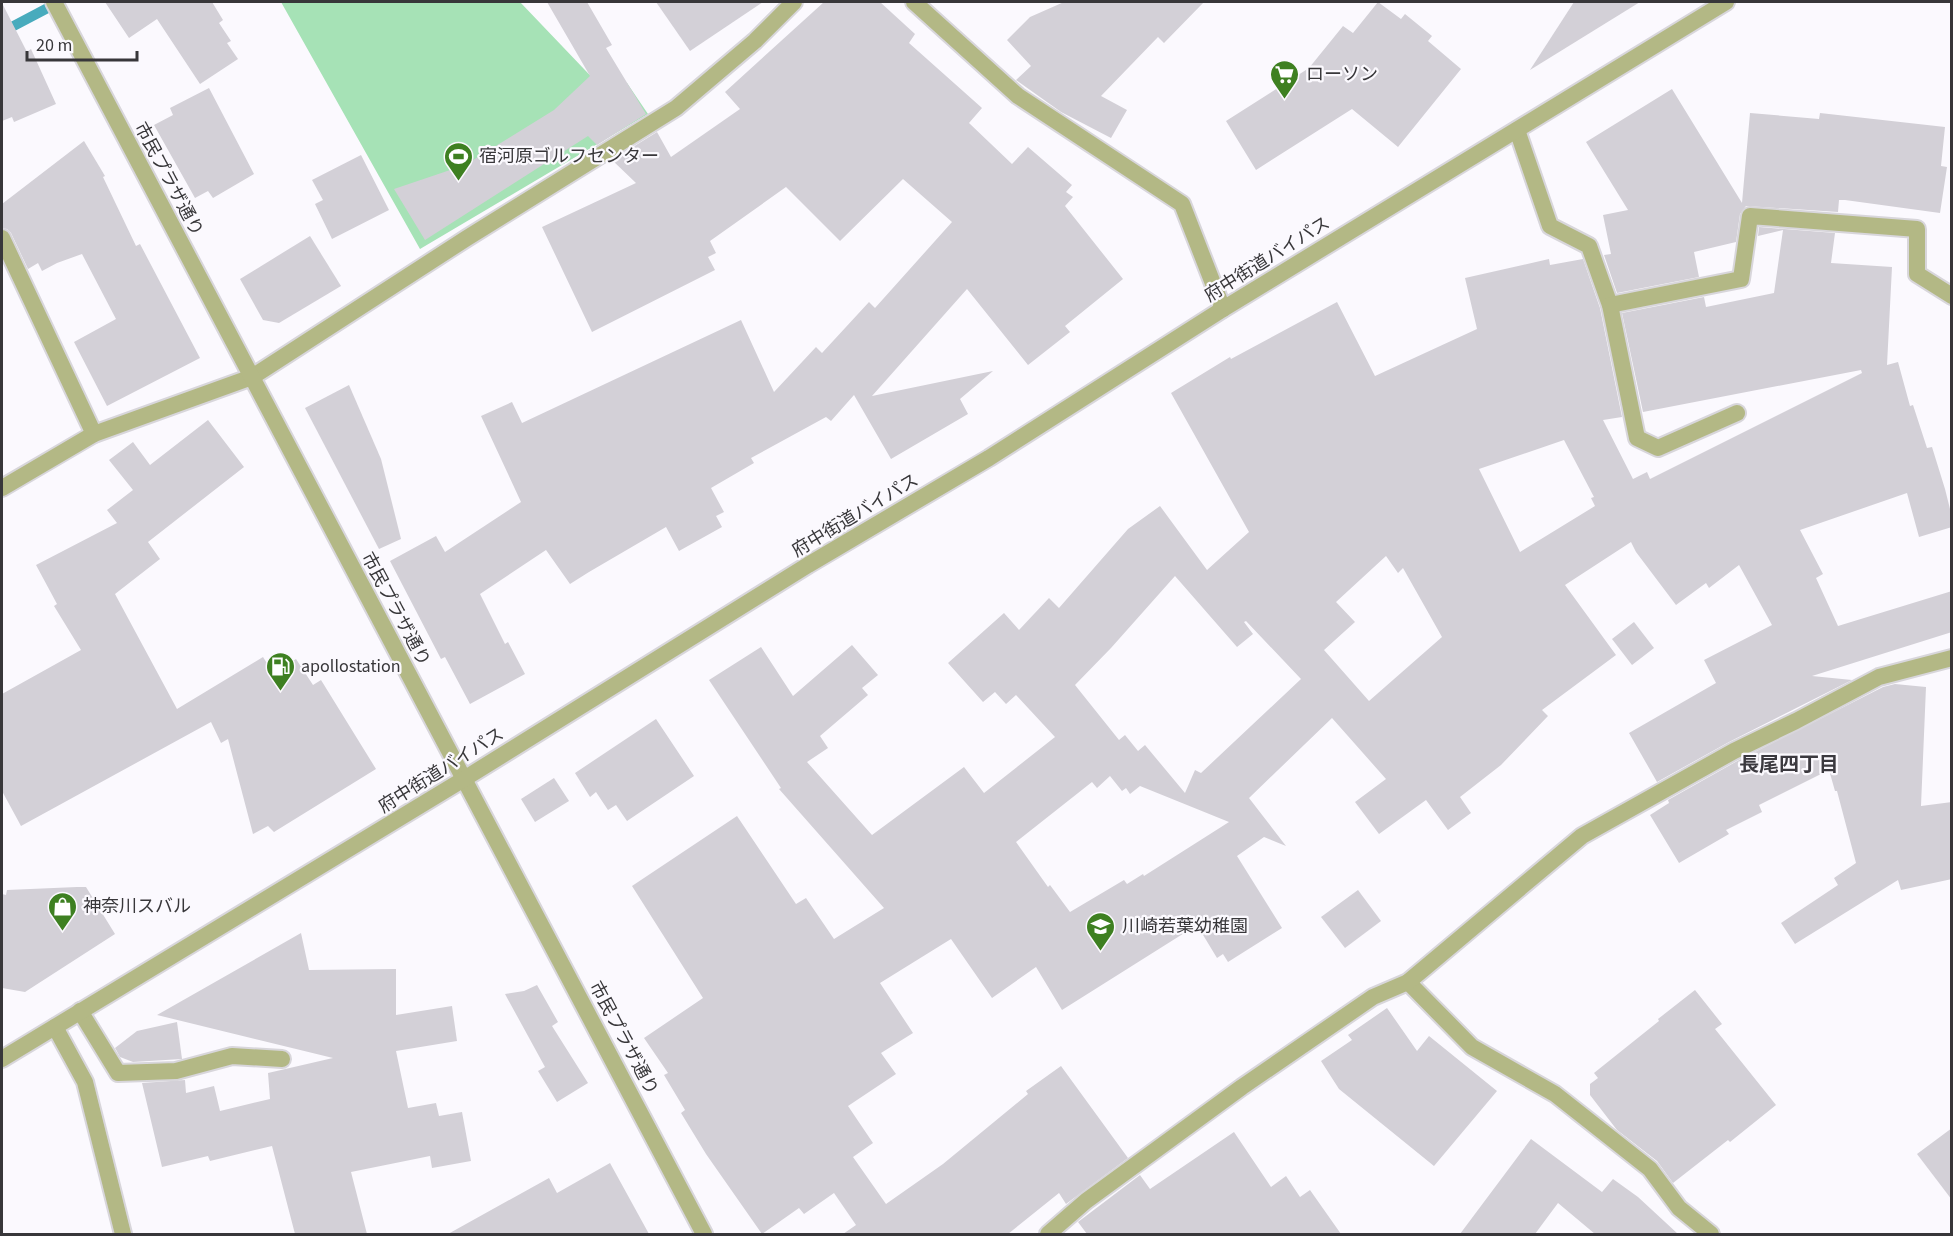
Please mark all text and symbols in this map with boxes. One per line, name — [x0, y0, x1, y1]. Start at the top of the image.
scale bar — [27, 24, 136, 62]
text: 20 m — [36, 33, 72, 58]
supermarket icon: ローソン — [1269, 58, 1301, 100]
place label: ローソン — [1306, 62, 1378, 87]
street label: 市民プラザ通り — [128, 118, 209, 241]
sports icon: 宿河原ゴルフセンター — [442, 140, 474, 182]
place label: 宿河原ゴルフセンター — [479, 144, 659, 169]
street label: 府中街道バイパス — [1200, 211, 1335, 308]
street label: 府中街道バイパス — [787, 468, 923, 563]
street label: 市民プラザ通り — [355, 548, 436, 671]
fuel station icon: apollostation — [264, 650, 296, 692]
place label: apollostation — [301, 654, 401, 679]
street label: 府中街道バイパス — [374, 722, 509, 819]
district label: 長尾四丁目 — [1739, 751, 1839, 779]
shop icon: 神奈川スバル — [46, 890, 78, 932]
place label: 神奈川スバル — [83, 894, 191, 919]
school or university icon: 川崎若葉幼稚園 — [1085, 910, 1117, 952]
place label: 川崎若葉幼稚園 — [1122, 914, 1248, 939]
street label: 市民プラザ通り — [583, 977, 664, 1100]

